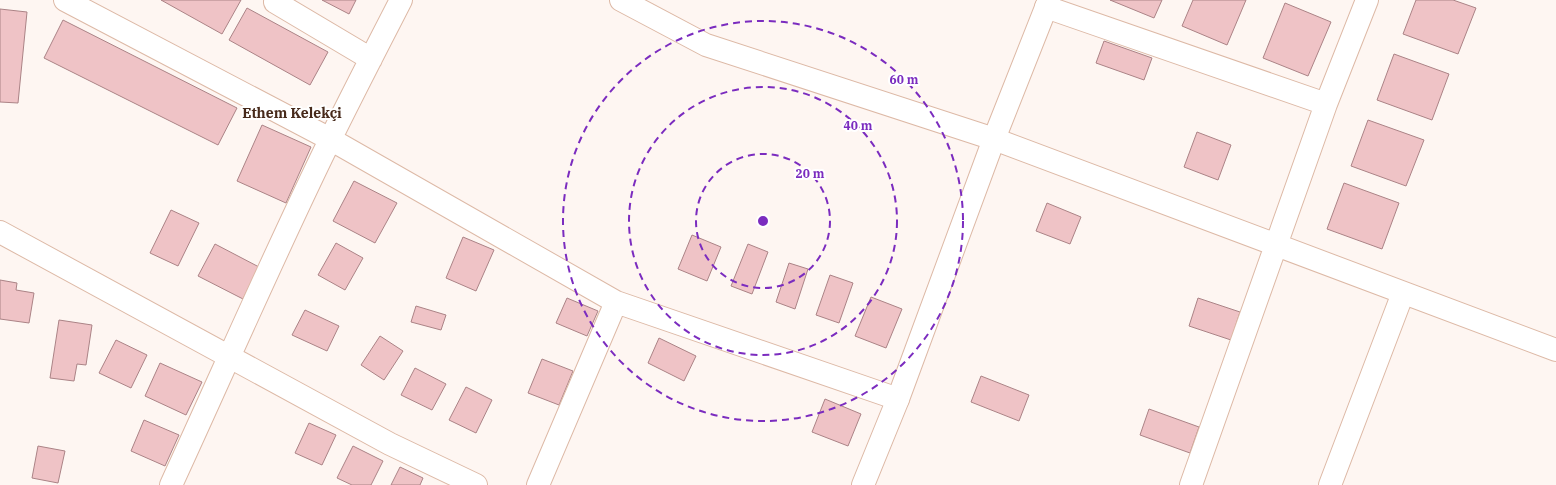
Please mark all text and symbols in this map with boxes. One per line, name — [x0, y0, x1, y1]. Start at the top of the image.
text: 60 m — [890, 72, 919, 87]
district label: Ethem Kelekçi — [242, 104, 342, 122]
text: 40 m — [844, 118, 873, 133]
text: 20 m — [796, 166, 825, 181]
centre of rings — [756, 214, 770, 228]

